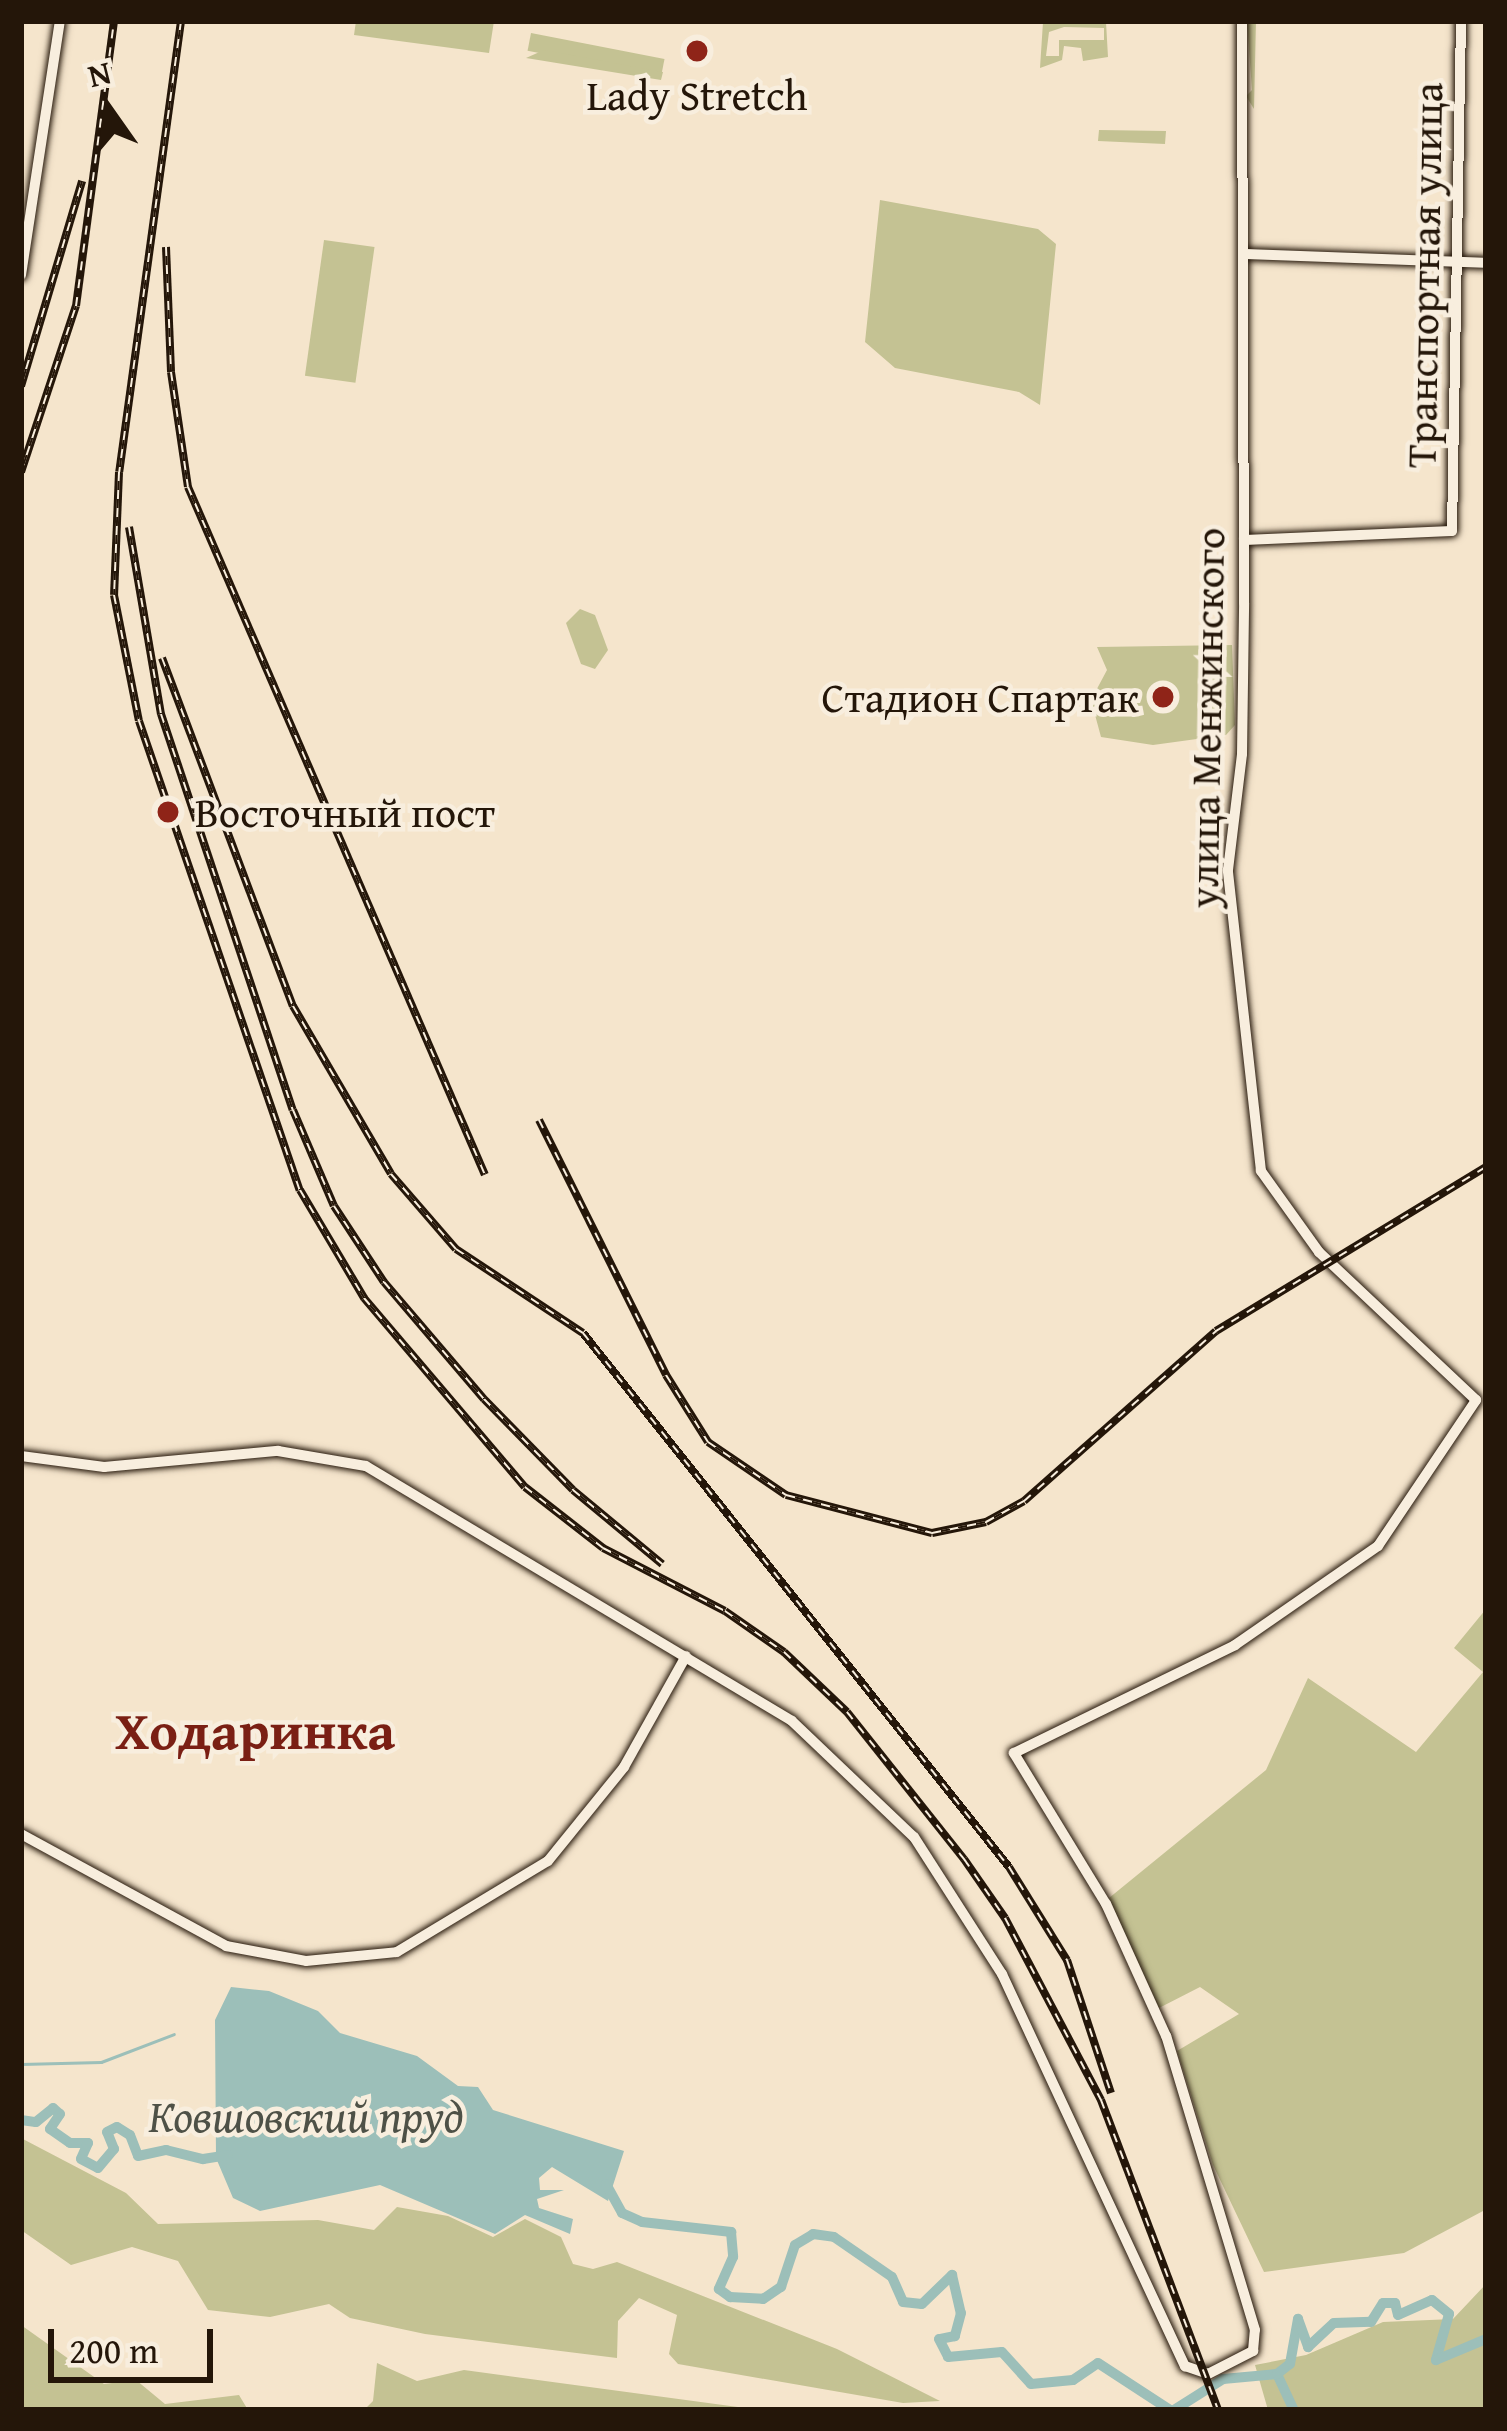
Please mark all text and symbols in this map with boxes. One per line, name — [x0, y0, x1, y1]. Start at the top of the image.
marker: Lady Stretch — [684, 38, 710, 64]
text: N — [83, 47, 116, 99]
north arrow — [48, 48, 168, 168]
place label: Lady Stretch — [586, 70, 808, 120]
street label: Транспортная улица — [1395, 82, 1453, 468]
street label: улица Менжинского — [1177, 527, 1235, 909]
place label: Стадион Спартак — [822, 672, 1139, 722]
marker: Стадион Спартак — [1150, 684, 1176, 710]
place label: Восточный пост — [195, 787, 495, 837]
marker: Восточный пост — [152, 796, 184, 828]
district label: Ходаринка — [115, 1698, 395, 1762]
water label: Ковшовский пруд — [149, 2089, 463, 2143]
scale bar — [54, 2305, 219, 2379]
text: 200 m — [69, 2323, 158, 2376]

